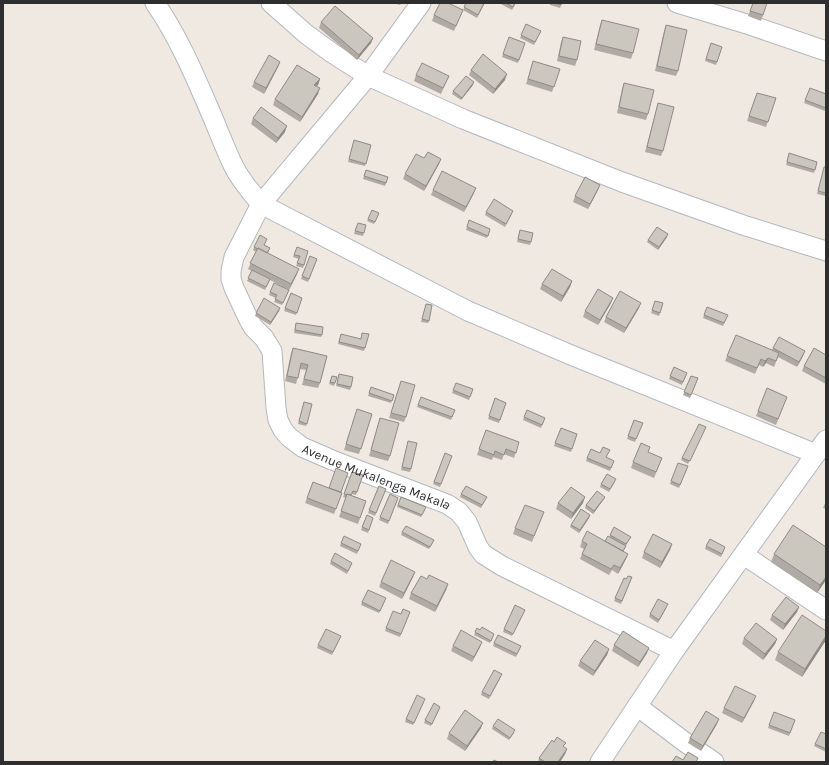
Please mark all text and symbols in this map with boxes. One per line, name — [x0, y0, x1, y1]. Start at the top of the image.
street label: Avenue Mukalenga Makala — [300, 441, 454, 513]

